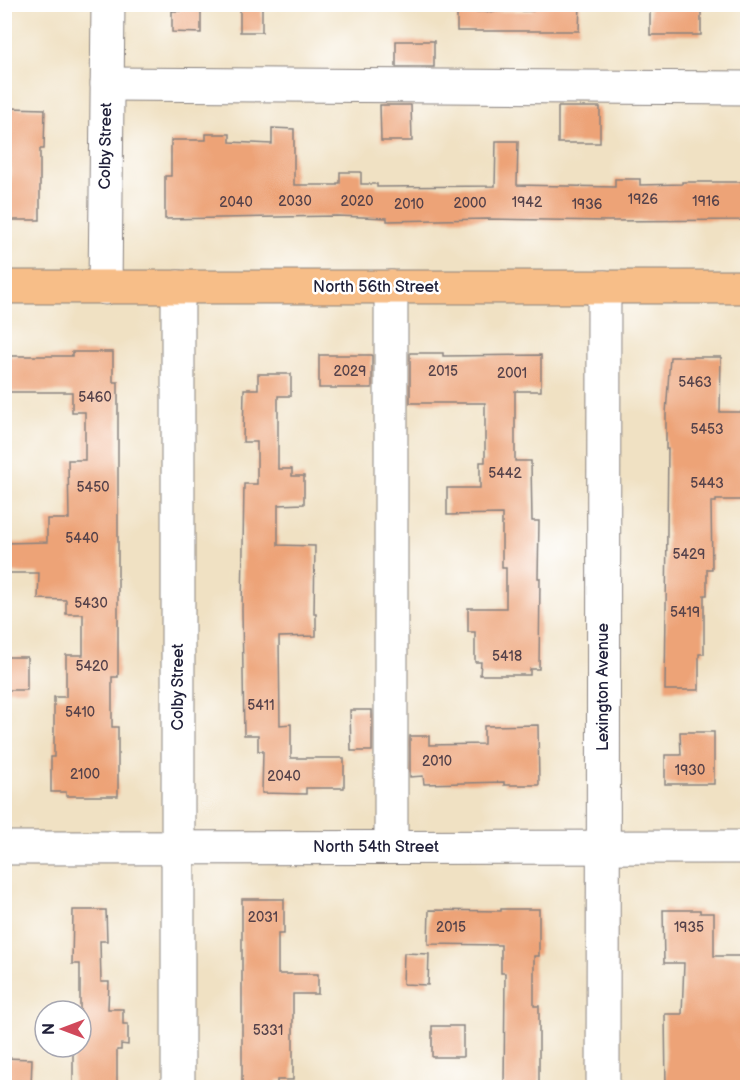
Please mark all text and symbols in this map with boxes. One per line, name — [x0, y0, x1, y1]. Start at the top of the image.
street label: Colby Street — [96, 102, 116, 190]
house number: 1926 — [628, 191, 659, 208]
house number: 2030 — [278, 193, 312, 210]
house number: 2020 — [341, 193, 373, 210]
house number: 1916 — [692, 193, 720, 210]
house number: 2040 — [219, 194, 253, 211]
house number: 1942 — [512, 194, 543, 211]
house number: 2000 — [454, 195, 486, 212]
house number: 2010 — [394, 196, 424, 213]
house number: 1936 — [572, 196, 603, 213]
street label: North 56th Street — [313, 278, 439, 297]
house number: 2029 — [334, 363, 366, 380]
house number: 2015 — [428, 363, 458, 380]
house number: 2001 — [497, 365, 527, 382]
house number: 5463 — [678, 374, 712, 391]
house number: 5460 — [78, 389, 112, 406]
house number: 5453 — [690, 421, 724, 438]
house number: 5442 — [488, 465, 522, 482]
house number: 5443 — [690, 475, 724, 492]
house number: 5450 — [77, 479, 109, 496]
house number: 5440 — [65, 530, 99, 547]
house number: 5429 — [673, 546, 705, 563]
house number: 5430 — [74, 595, 108, 612]
house number: 5419 — [670, 604, 700, 621]
street label: Lexington Avenue — [594, 622, 613, 751]
street label: Colby Street — [169, 643, 188, 730]
house number: 5418 — [492, 648, 522, 665]
house number: 5420 — [75, 658, 109, 675]
house number: 5411 — [247, 697, 275, 714]
house number: 5410 — [65, 704, 95, 721]
house number: 2010 — [422, 753, 452, 770]
house number: 1930 — [675, 762, 705, 779]
house number: 2100 — [70, 766, 100, 783]
house number: 2040 — [267, 768, 301, 785]
street label: North 54th Street — [313, 838, 439, 857]
house number: 2031 — [248, 909, 278, 926]
house number: 2015 — [436, 919, 466, 936]
house number: 1935 — [674, 919, 704, 936]
north arrow — [33, 999, 93, 1059]
house number: 5331 — [253, 1022, 283, 1039]
text: N — [40, 1023, 59, 1035]

